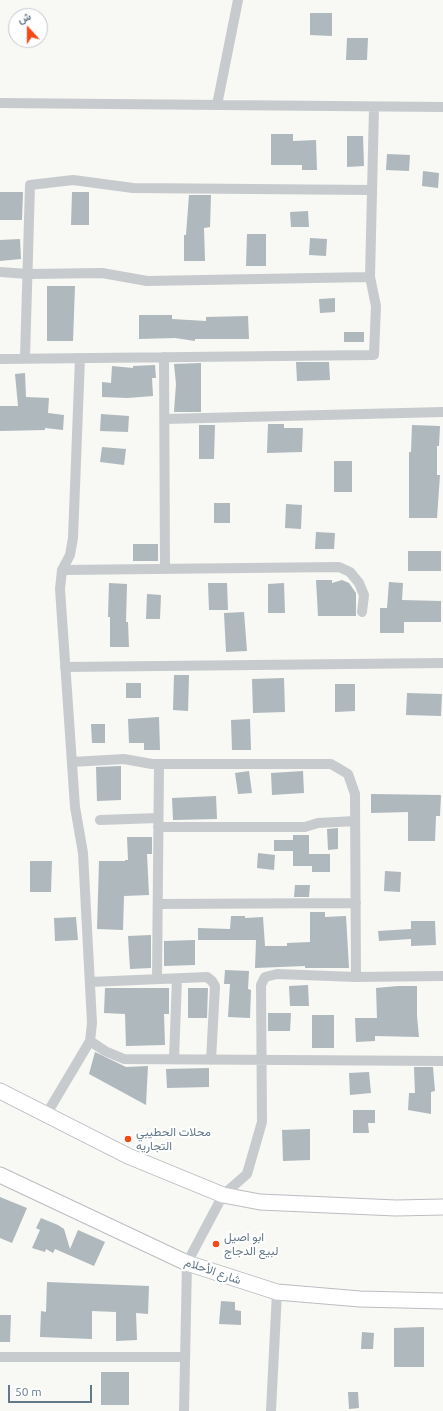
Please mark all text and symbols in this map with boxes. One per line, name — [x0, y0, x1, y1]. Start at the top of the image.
north arrow — [8, 8, 48, 48]
text: ش — [16, 10, 32, 26]
place label: محلات الحطيبي التجاريه — [136, 1125, 211, 1153]
marker: محلات الحطيبي التجاريه — [123, 1134, 133, 1144]
place label: ابو اصيل لبيع الدجاج — [224, 1230, 278, 1258]
marker: ابو اصيل لبيع الدجاج — [211, 1239, 221, 1249]
street label: شارع الأحلام — [183, 1255, 243, 1287]
scale bar — [10, 1377, 94, 1403]
text: 50 m — [15, 1385, 42, 1398]

